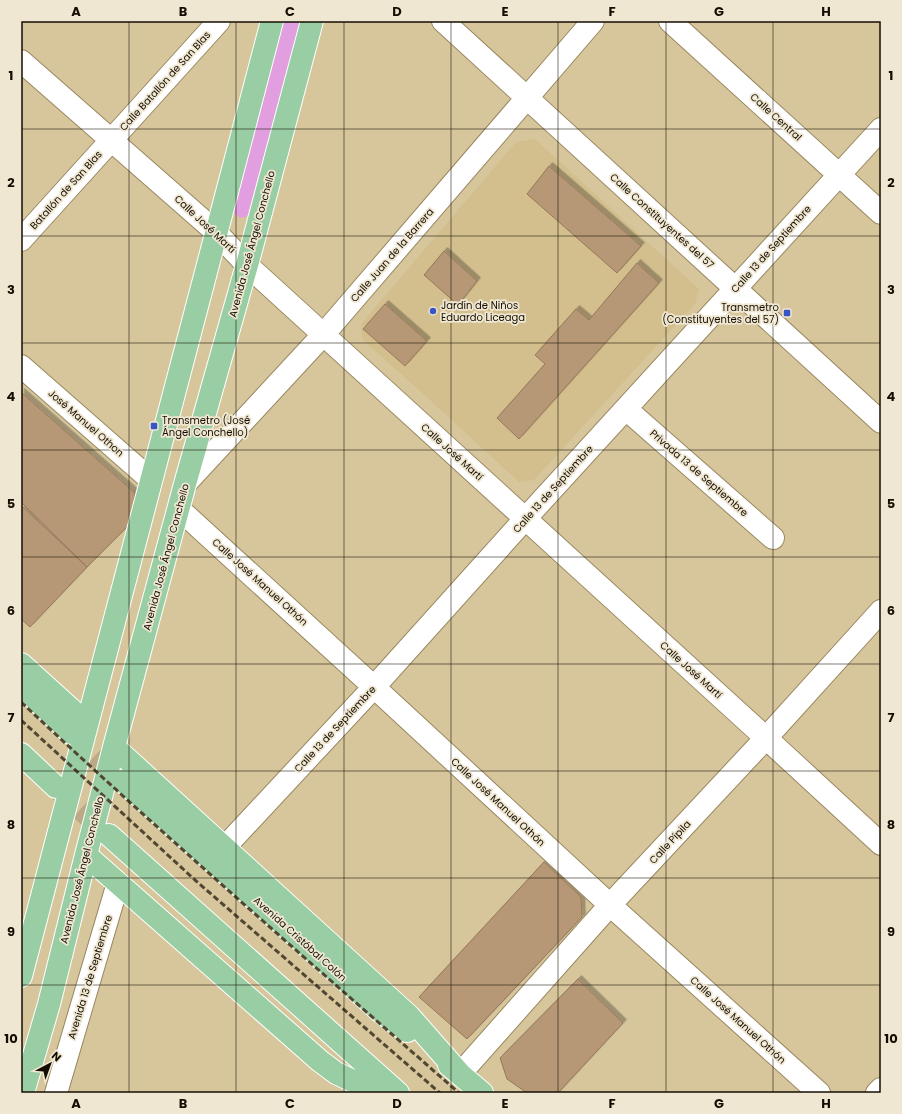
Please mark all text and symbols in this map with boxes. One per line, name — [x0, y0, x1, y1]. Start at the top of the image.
text: A — [71, 2, 81, 21]
text: B — [179, 2, 188, 21]
text: C — [285, 2, 295, 21]
text: D — [392, 2, 402, 21]
text: E — [501, 2, 509, 21]
text: F — [608, 2, 616, 21]
text: G — [714, 2, 724, 21]
text: H — [821, 2, 831, 21]
street label: Calle Batallón de San Blas — [116, 28, 214, 134]
text: 1 — [9, 66, 13, 85]
text: 1 — [889, 66, 893, 85]
street label: Calle Central — [747, 90, 805, 144]
street label: Batallón de San Blas — [26, 147, 106, 233]
street label: Avenida José Ángel Conchello — [225, 169, 279, 319]
street label: Calle Constituyentes del 57 — [606, 170, 718, 272]
text: 2 — [7, 173, 15, 192]
text: 2 — [887, 173, 895, 192]
street label: Calle José Martí — [171, 191, 239, 257]
street label: Calle 13 de Septiembre — [727, 202, 815, 296]
street label: Calle Juan de la Barrera — [347, 205, 437, 305]
text: 3 — [7, 280, 15, 299]
text: 3 — [887, 280, 895, 299]
place label: Jardín de Niños Eduardo Liceaga — [441, 298, 525, 325]
place label: Transmetro (Constituyentes del 57) — [662, 300, 779, 327]
marker: Jardín de Niños Eduardo Liceaga — [428, 306, 438, 316]
marker: Transmetro (Constituyentes del 57) — [782, 308, 792, 318]
street label: José Manuel Othon — [45, 386, 127, 460]
text: 4 — [7, 387, 16, 406]
text: 4 — [887, 387, 896, 406]
place label: Transmetro (José Ángel Conchello) — [162, 413, 250, 440]
street label: Calle José Martí — [418, 420, 487, 484]
marker: Transmetro (José Ángel Conchello) — [149, 421, 159, 431]
street label: Privada 13 de Septiembre — [647, 426, 751, 520]
street label: Calle 13 de Septiembre — [509, 442, 597, 536]
street label: Avenida José Ángel Conchello — [139, 482, 193, 632]
text: 5 — [7, 494, 15, 513]
text: 5 — [887, 494, 895, 513]
street label: Calle José Manuel Othón — [209, 535, 311, 629]
text: 6 — [7, 601, 15, 620]
text: 6 — [887, 601, 895, 620]
street label: Calle José Martí — [657, 638, 726, 702]
street label: Calle 13 de Septiembre — [291, 682, 379, 776]
text: 7 — [8, 708, 15, 727]
text: 7 — [888, 708, 895, 727]
street label: Calle José Manuel Othón — [447, 754, 549, 850]
street label: Avenida José Ángel Conchello — [56, 795, 108, 945]
text: 8 — [7, 815, 15, 834]
text: 8 — [887, 815, 895, 834]
street label: Calle Pípila — [646, 817, 694, 867]
street label: Avenida Cristóbal Colón — [250, 893, 350, 985]
street label: Avenida 13 de Septiembre — [64, 913, 116, 1041]
text: 9 — [7, 922, 15, 941]
text: 9 — [887, 922, 895, 941]
street label: Calle José Manuel Othón — [687, 973, 789, 1067]
text: 10 — [4, 1029, 18, 1048]
text: 10 — [884, 1029, 898, 1048]
north arrow — [30, 1044, 70, 1084]
text: N — [48, 1048, 65, 1065]
text: A — [71, 1094, 81, 1113]
text: B — [179, 1094, 188, 1113]
text: C — [285, 1094, 295, 1113]
text: D — [392, 1094, 402, 1113]
text: E — [501, 1094, 509, 1113]
text: F — [608, 1094, 616, 1113]
text: G — [714, 1094, 724, 1113]
text: H — [821, 1094, 831, 1113]

